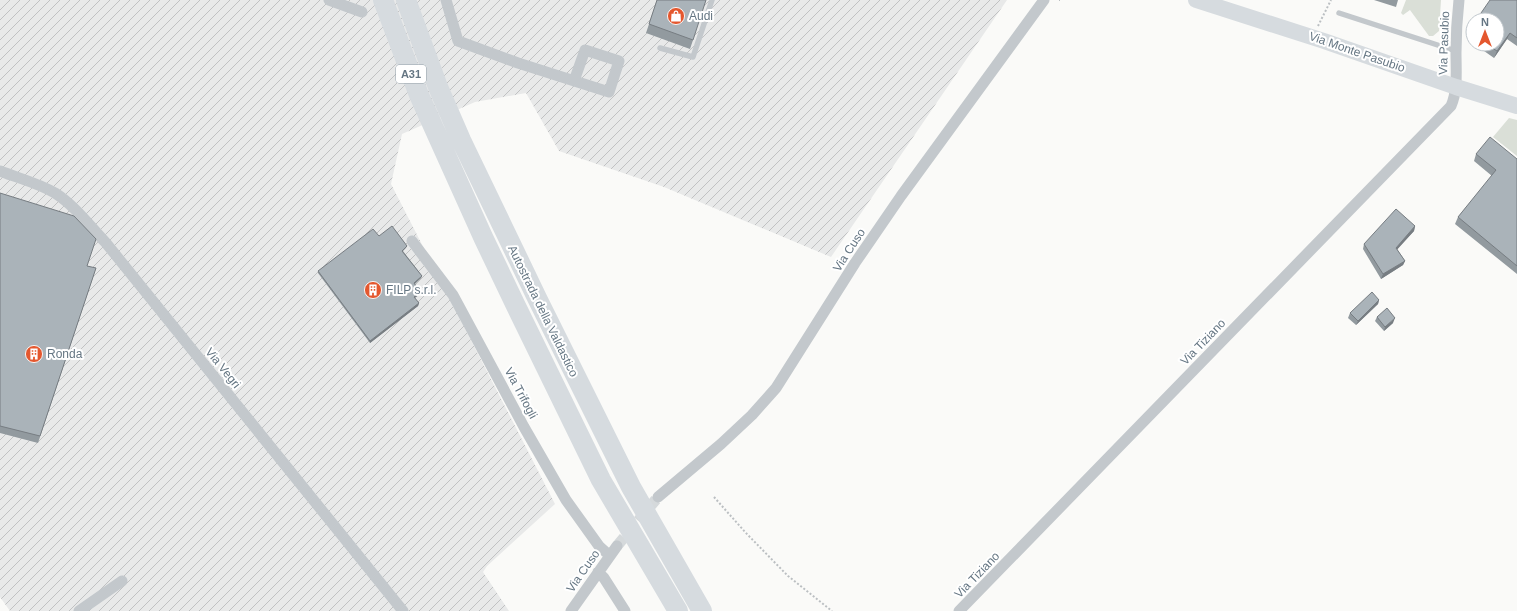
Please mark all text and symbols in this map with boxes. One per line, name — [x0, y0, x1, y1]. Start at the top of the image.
shop icon: Audi — [666, 6, 686, 26]
place label: Audi — [689, 9, 713, 23]
street label: Via Pasubio — [1436, 11, 1452, 75]
north arrow — [1465, 12, 1505, 52]
text: N — [1481, 16, 1489, 28]
street label: Via Monte Pasubio — [1307, 29, 1407, 75]
road number: A31 — [396, 65, 426, 83]
street label: Via Cuso — [830, 226, 868, 274]
street label: Autostrada della Valdastico — [505, 243, 581, 379]
building icon: FILP s.r.l. — [363, 280, 383, 300]
place label: FILP s.r.l. — [386, 283, 436, 297]
street label: Via Tiziano — [1178, 316, 1229, 368]
building icon: Ronda — [24, 344, 44, 364]
street label: Via Vegri — [203, 345, 243, 391]
place label: Ronda — [47, 347, 83, 361]
street label: Via Trifogli — [502, 365, 540, 421]
street label: Via Cuso — [563, 547, 603, 595]
street label: Via Tiziano — [952, 549, 1003, 601]

